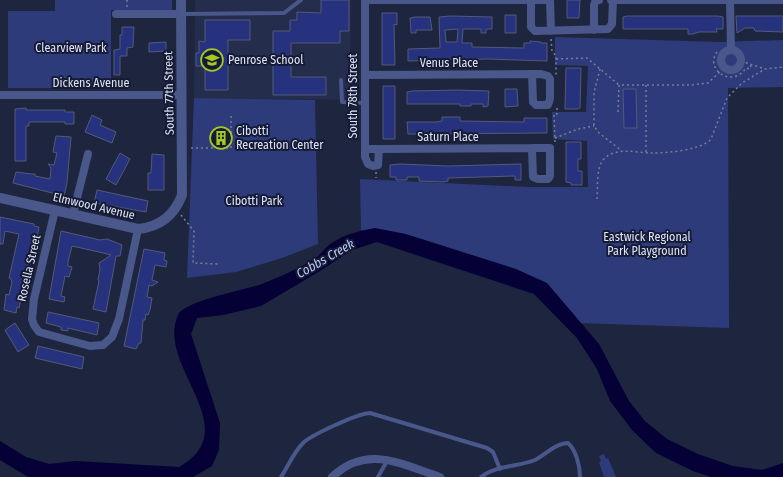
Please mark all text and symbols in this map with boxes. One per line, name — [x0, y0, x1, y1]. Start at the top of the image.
park label: Clearview Park — [35, 41, 107, 55]
school or university icon: Penrose School — [199, 47, 225, 73]
street label: South 77th Street — [161, 51, 177, 135]
place label: Penrose School — [228, 53, 303, 67]
street label: South 78th Street — [346, 54, 360, 138]
street label: Venus Place — [420, 56, 478, 70]
street label: Dickens Avenue — [53, 76, 130, 90]
place label: Cibotti Recreation Center — [236, 124, 324, 152]
building icon: Cibotti Recreation Center — [208, 125, 234, 151]
street label: Saturn Place — [417, 130, 479, 144]
street label: Elmwood Avenue — [52, 190, 136, 222]
park label: Cibotti Park — [226, 194, 283, 208]
park label: Eastwick Regional Park Playground — [603, 230, 691, 258]
street label: Rosella Street — [15, 233, 44, 303]
water label: Cobbs Creek — [294, 236, 357, 281]

